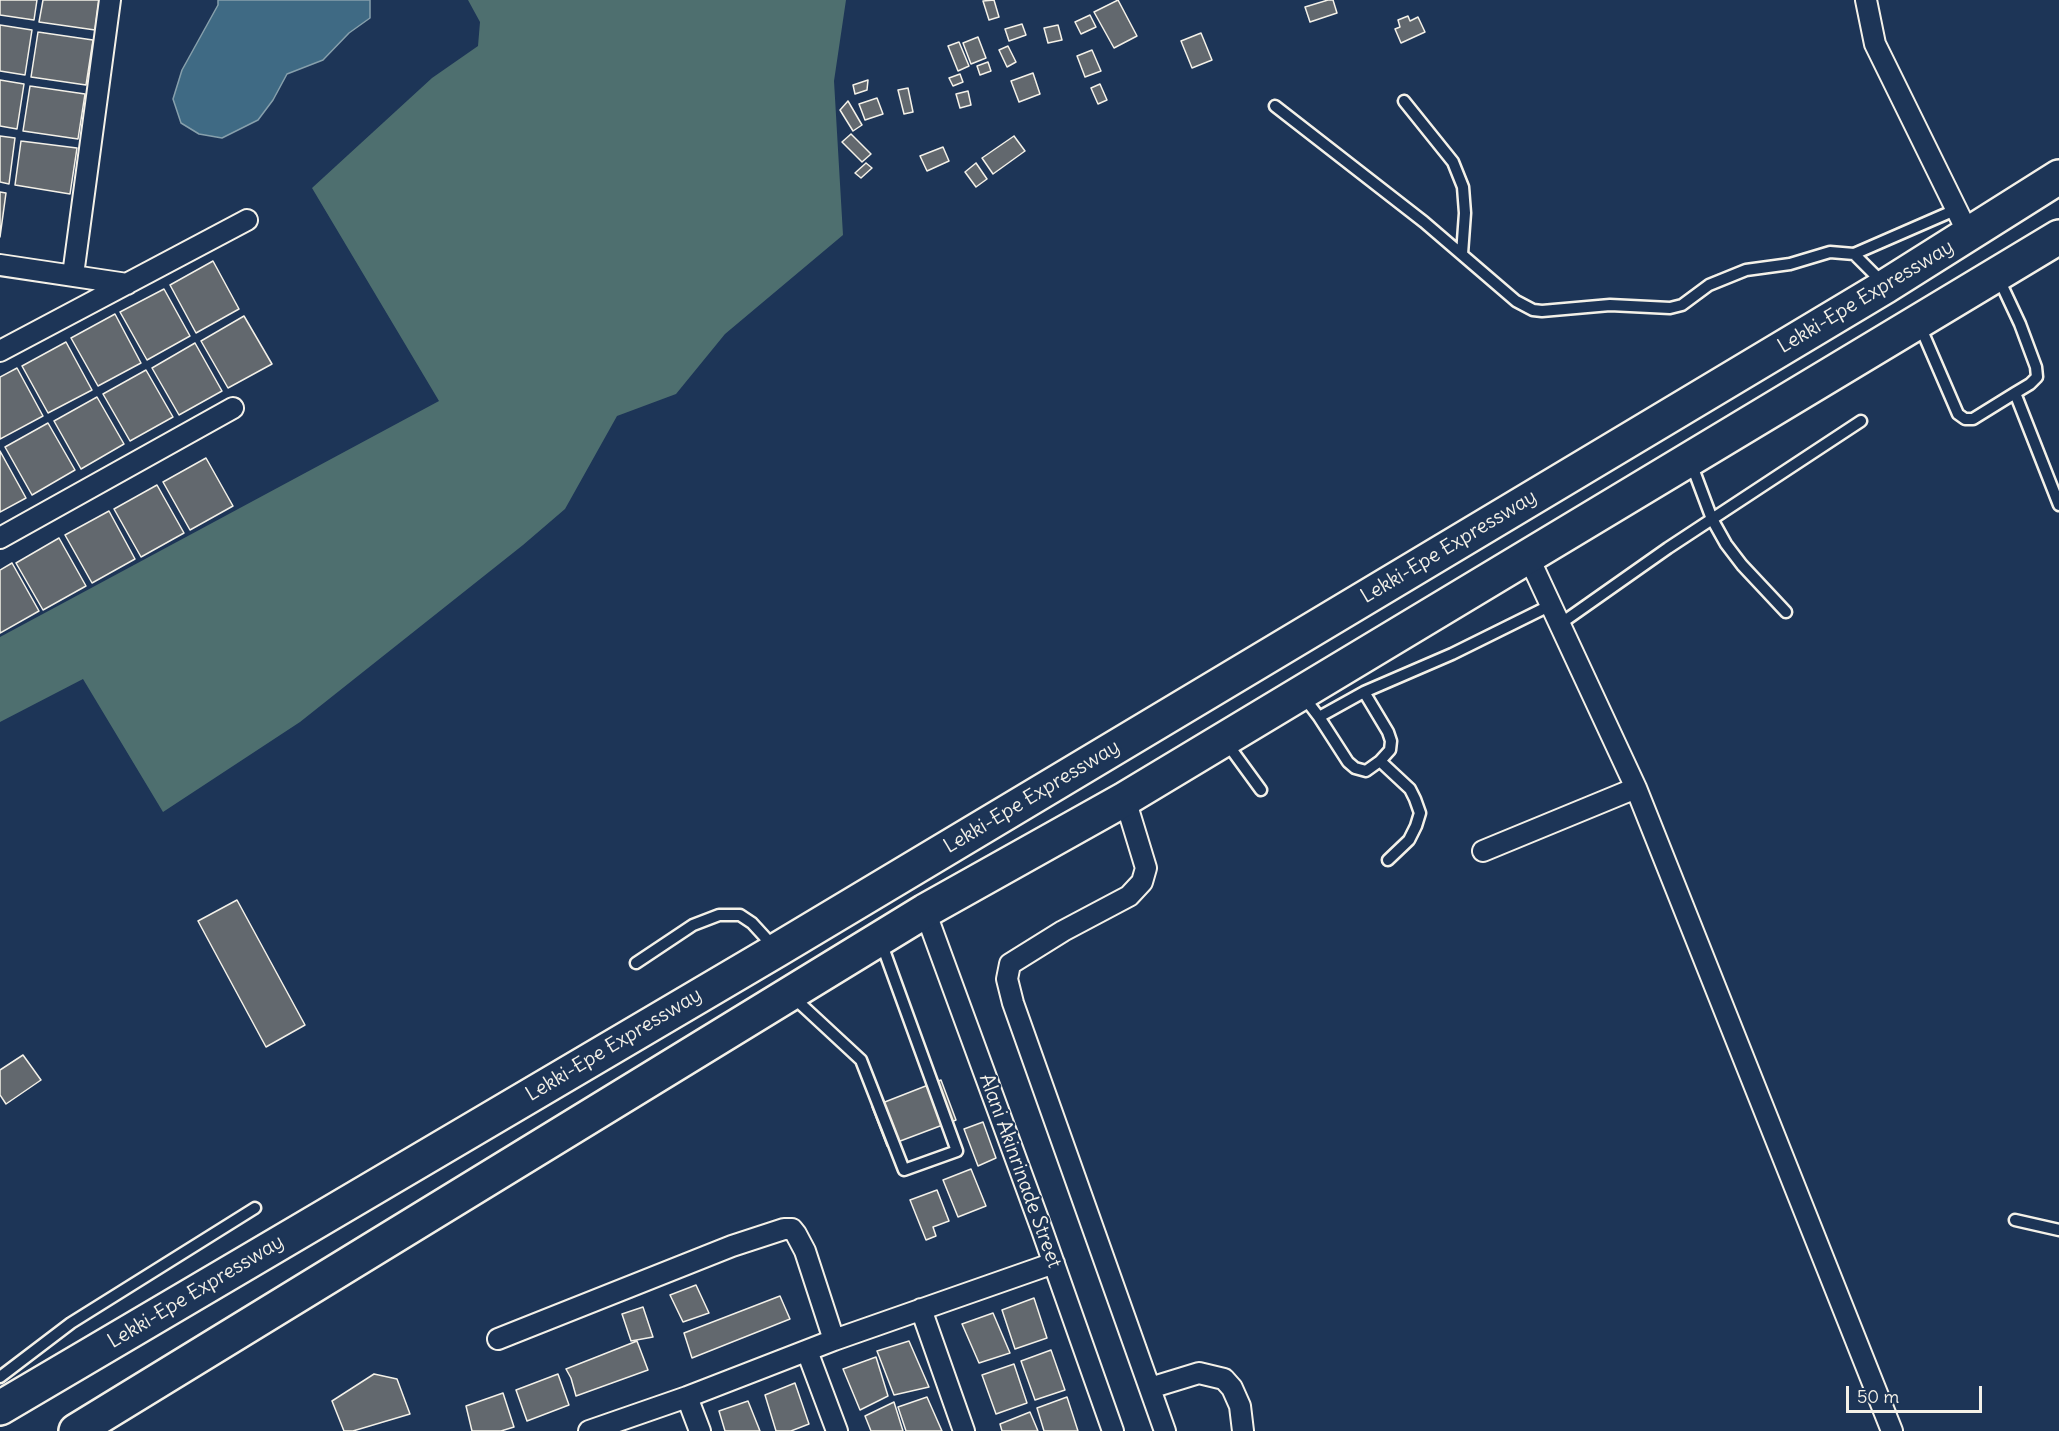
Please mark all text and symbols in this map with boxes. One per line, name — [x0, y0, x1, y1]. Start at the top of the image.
street label: Lekki-Epe Expressway — [1774, 235, 1958, 359]
street label: Lekki-Epe Expressway — [1357, 485, 1541, 609]
street label: Lekki-Epe Expressway — [940, 735, 1124, 859]
street label: Lekki-Epe Expressway — [522, 983, 706, 1107]
street label: Alani Akinrinade Street — [974, 1071, 1066, 1271]
street label: Lekki-Epe Expressway — [104, 1230, 288, 1354]
scale bar — [1849, 1374, 1986, 1412]
text: 50 m — [1857, 1385, 1899, 1408]

